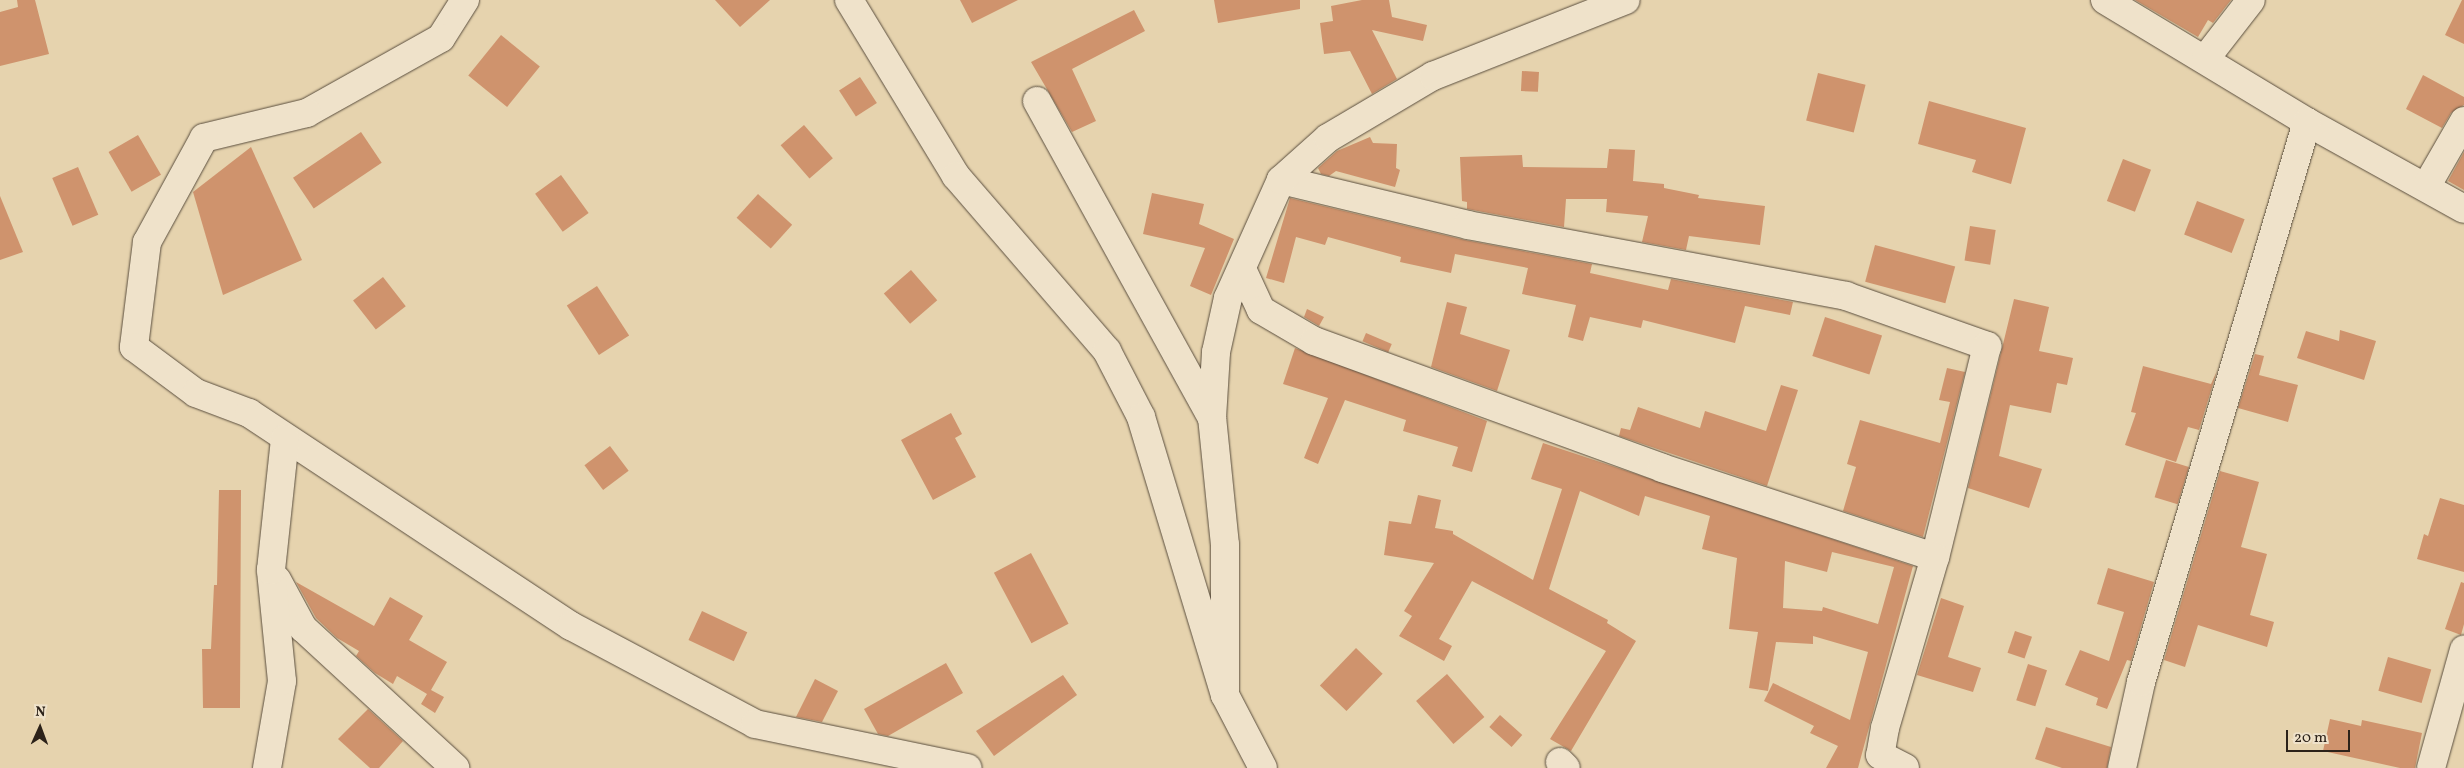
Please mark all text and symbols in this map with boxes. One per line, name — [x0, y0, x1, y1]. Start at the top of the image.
north arrow — [15, 703, 65, 753]
text: N — [35, 703, 46, 722]
scale bar — [2289, 720, 2353, 752]
text: 20 m — [2294, 728, 2327, 749]

